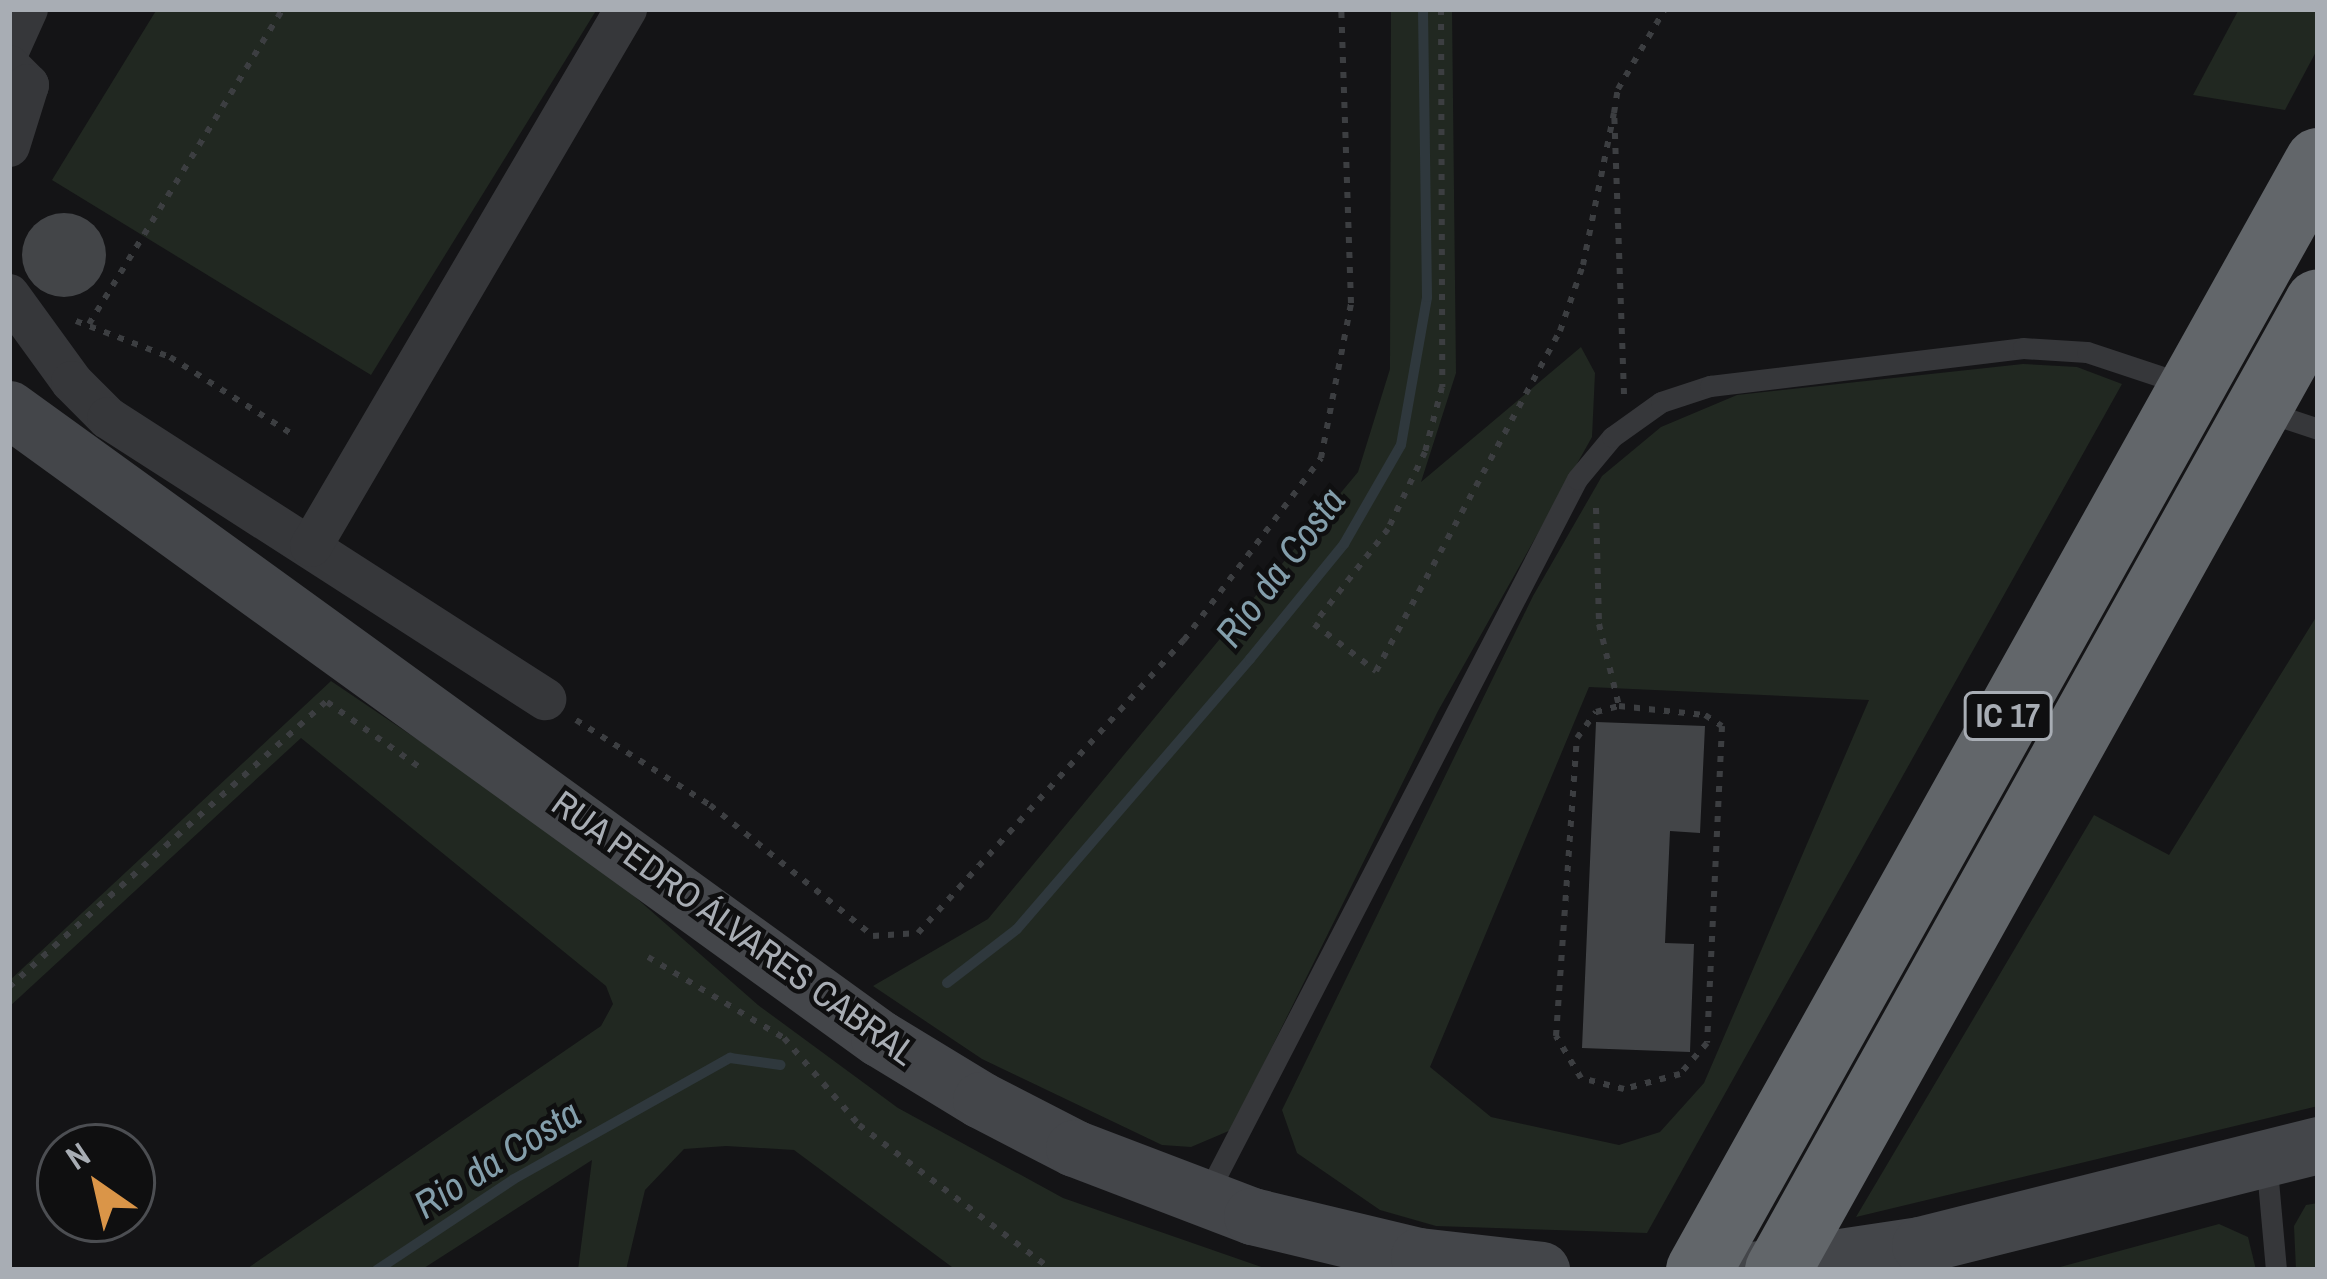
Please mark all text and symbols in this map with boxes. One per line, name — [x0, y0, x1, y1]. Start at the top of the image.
water label: Rio da Costa — [1205, 478, 1355, 656]
road number: IC 17 — [1963, 689, 2053, 743]
street label: RUA PEDRO ÁLVARES CABRAL — [543, 781, 925, 1075]
water label: Rio da Costa — [405, 1090, 589, 1228]
north arrow — [36, 1123, 156, 1243]
text: N — [57, 1132, 98, 1179]

